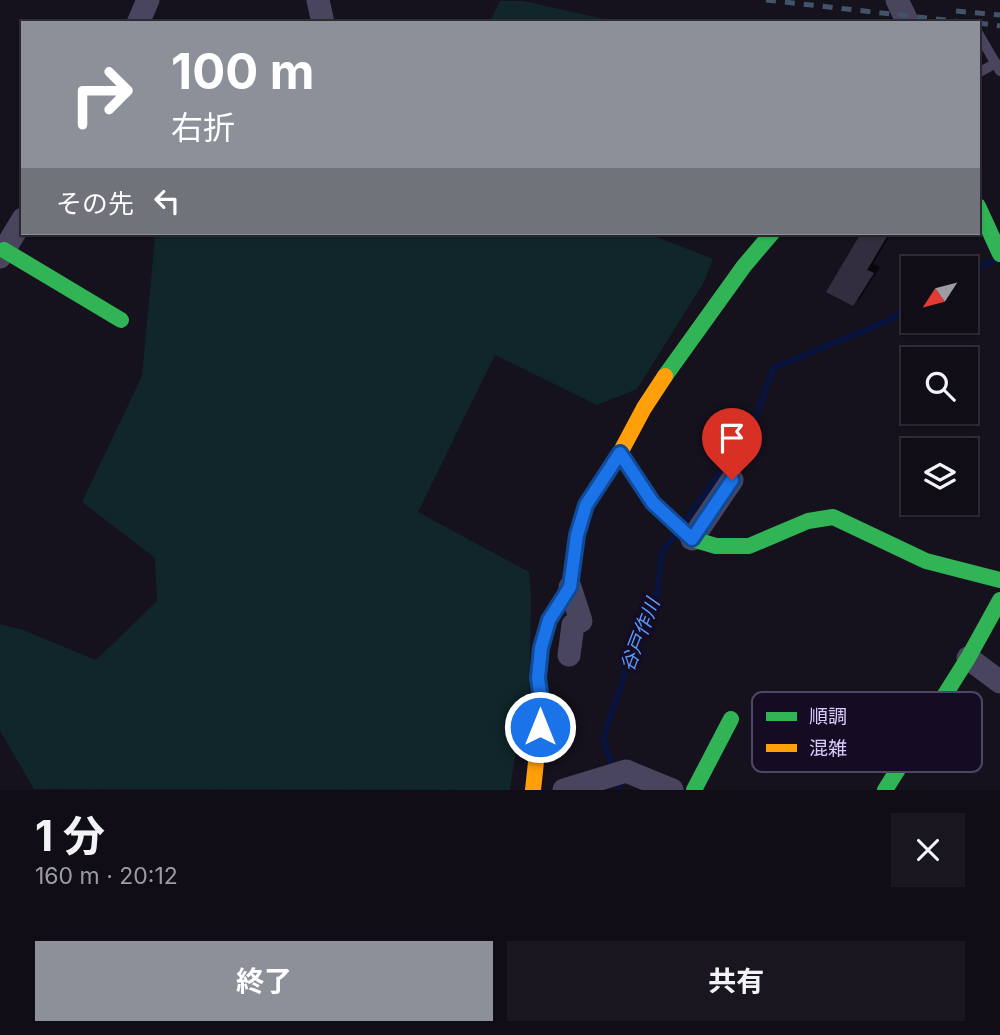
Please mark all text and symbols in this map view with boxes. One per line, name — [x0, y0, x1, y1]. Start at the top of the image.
text: 100 m — [171, 42, 315, 101]
icon: right — [56, 49, 147, 140]
text: 右折 — [171, 108, 235, 147]
icon: left — [148, 182, 186, 220]
text: その先 — [56, 188, 134, 219]
north arrow — [901, 256, 978, 332]
map controls — [901, 256, 978, 515]
button: search — [901, 347, 978, 424]
pin — [702, 408, 762, 480]
icon: arrive — [713, 419, 751, 457]
button: layers — [901, 438, 978, 515]
water label: 谷戸作川 — [616, 594, 665, 675]
position arrow — [503, 690, 577, 764]
legend — [752, 692, 982, 772]
text: 順調 — [809, 705, 847, 728]
text: 混雑 — [809, 737, 847, 760]
text: 1 分 — [35, 810, 105, 861]
button: close — [891, 813, 965, 887]
text: 160 m · 20:12 — [35, 862, 178, 890]
button: 終了 — [35, 941, 493, 1021]
button: 共有 — [507, 941, 965, 1021]

